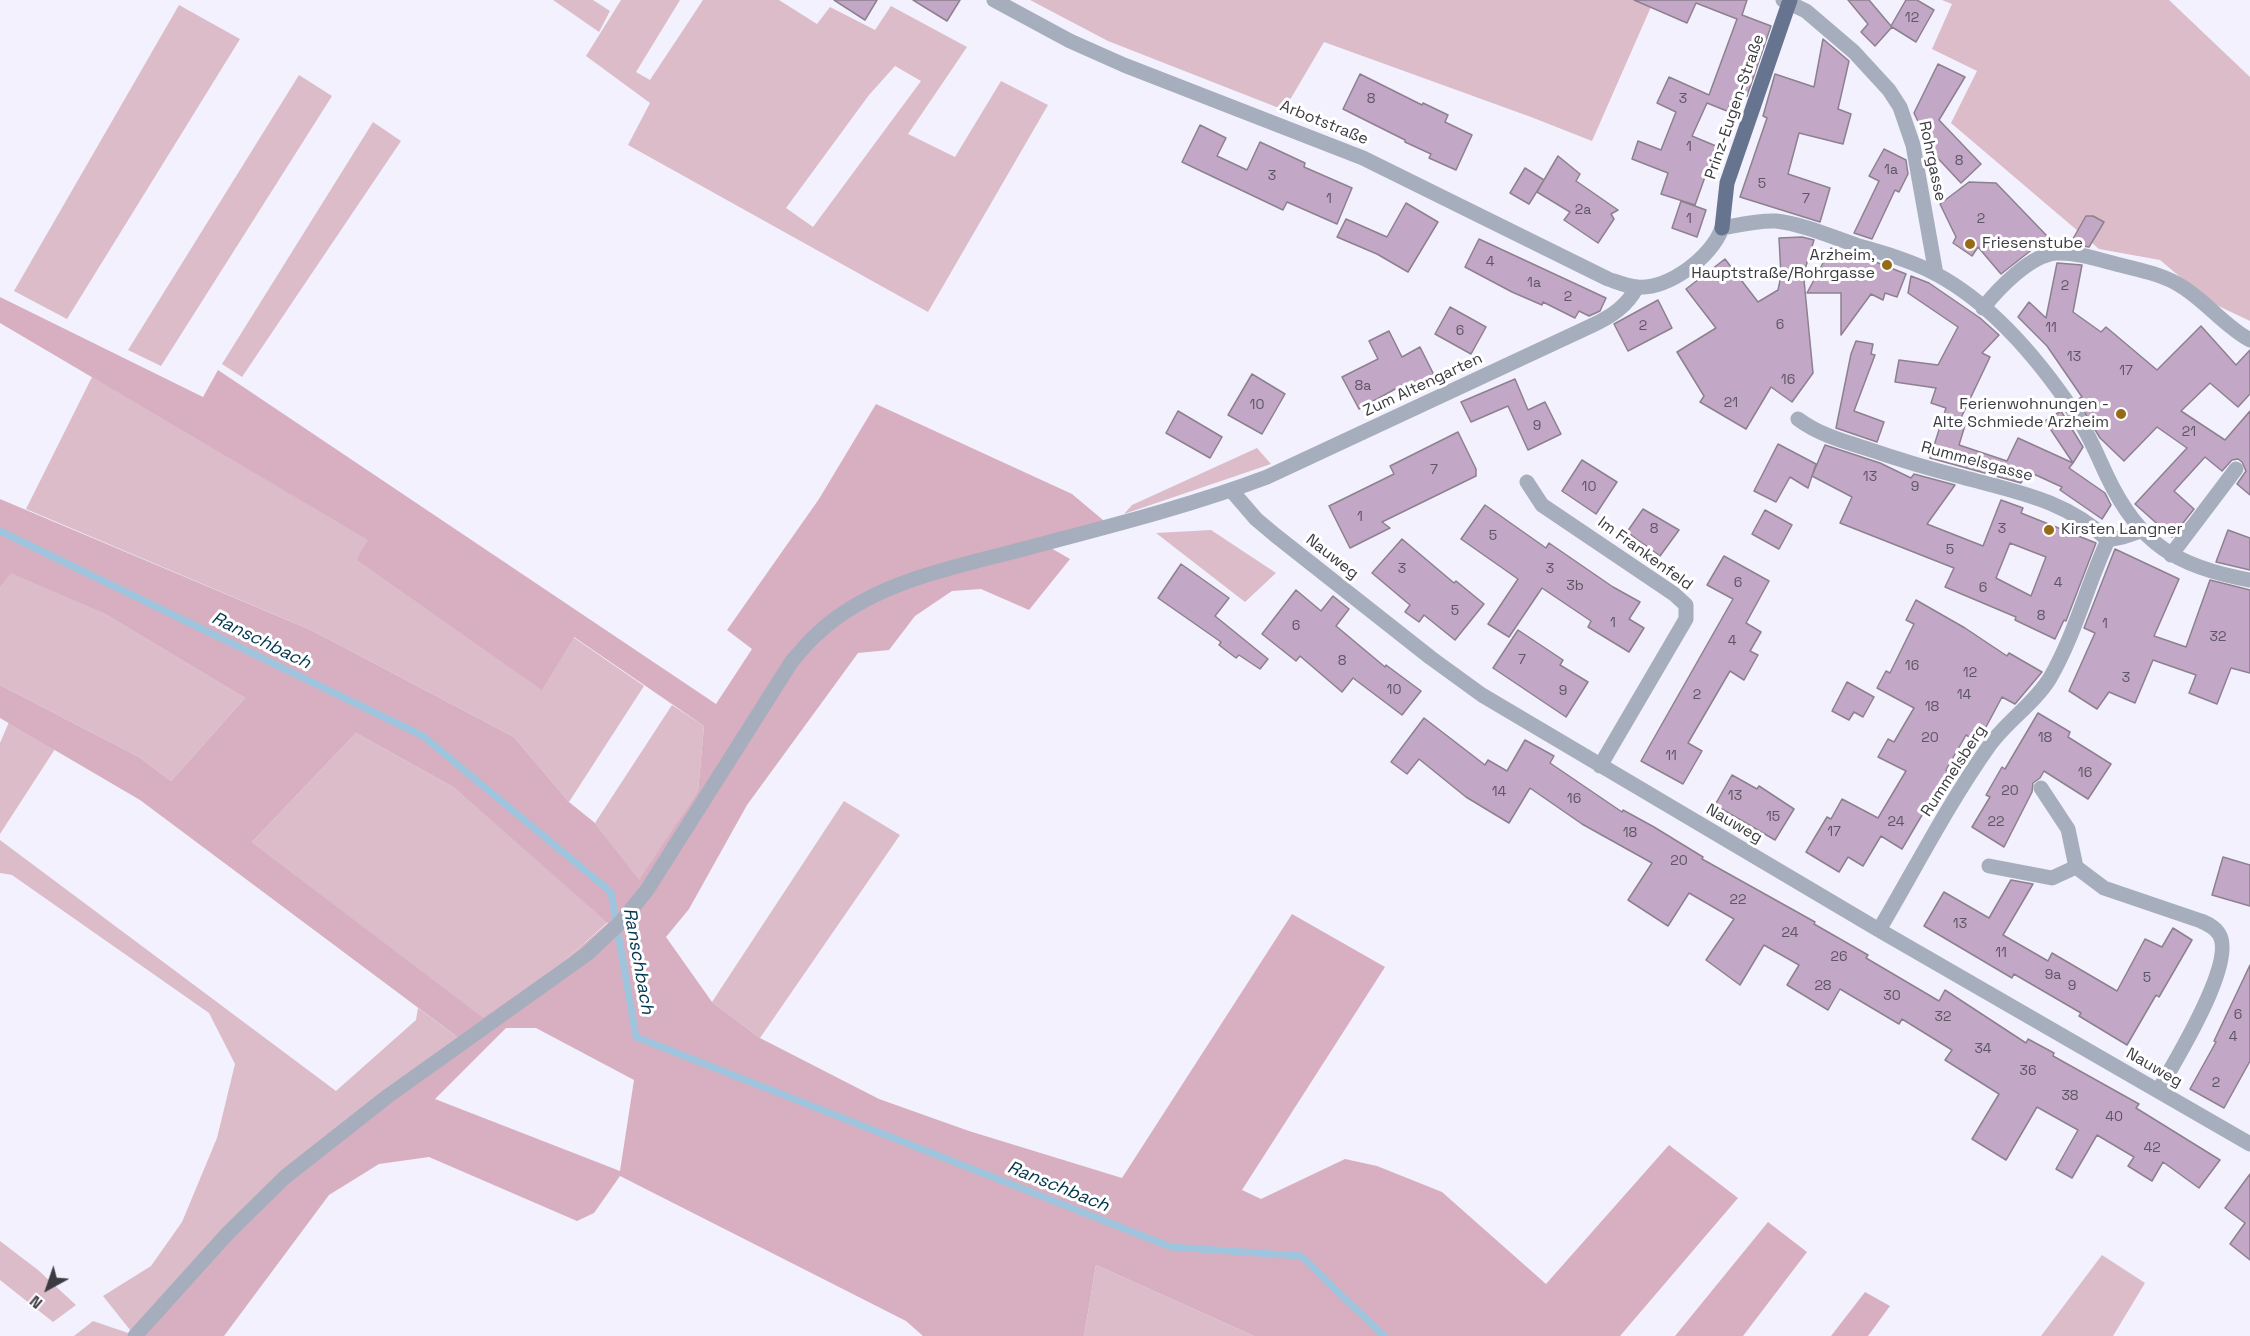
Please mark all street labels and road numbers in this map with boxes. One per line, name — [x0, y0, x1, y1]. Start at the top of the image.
street label: Prinz-Eugen-Straße — [1701, 32, 1769, 182]
street label: Arbotstraße — [1277, 97, 1371, 149]
street label: Rohrgasse — [1914, 119, 1950, 203]
street label: Zum Altengarten — [1360, 349, 1486, 421]
street label: Rummelsgasse — [1919, 438, 2035, 486]
street label: Im Frankenfeld — [1594, 513, 1696, 595]
street label: Nauweg — [1302, 530, 1362, 584]
street label: Rummelsberg — [1917, 722, 1991, 820]
street label: Nauweg — [1702, 800, 1766, 848]
street label: Nauweg — [2122, 1044, 2186, 1092]

